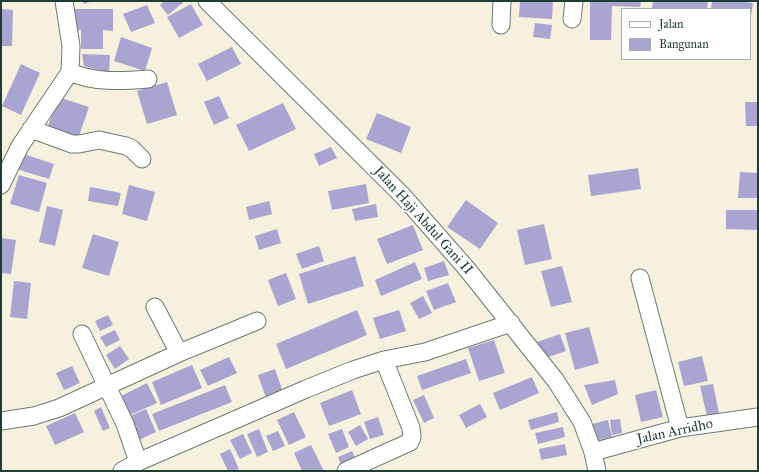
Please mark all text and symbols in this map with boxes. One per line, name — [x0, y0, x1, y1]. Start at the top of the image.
legend — [621, 8, 751, 60]
text: Jalan — [659, 17, 683, 31]
text: Bangunan — [659, 37, 709, 51]
street label: Jalan Haji Abdul Gani II — [370, 163, 476, 279]
street label: Jalan Arridho — [636, 416, 714, 448]

